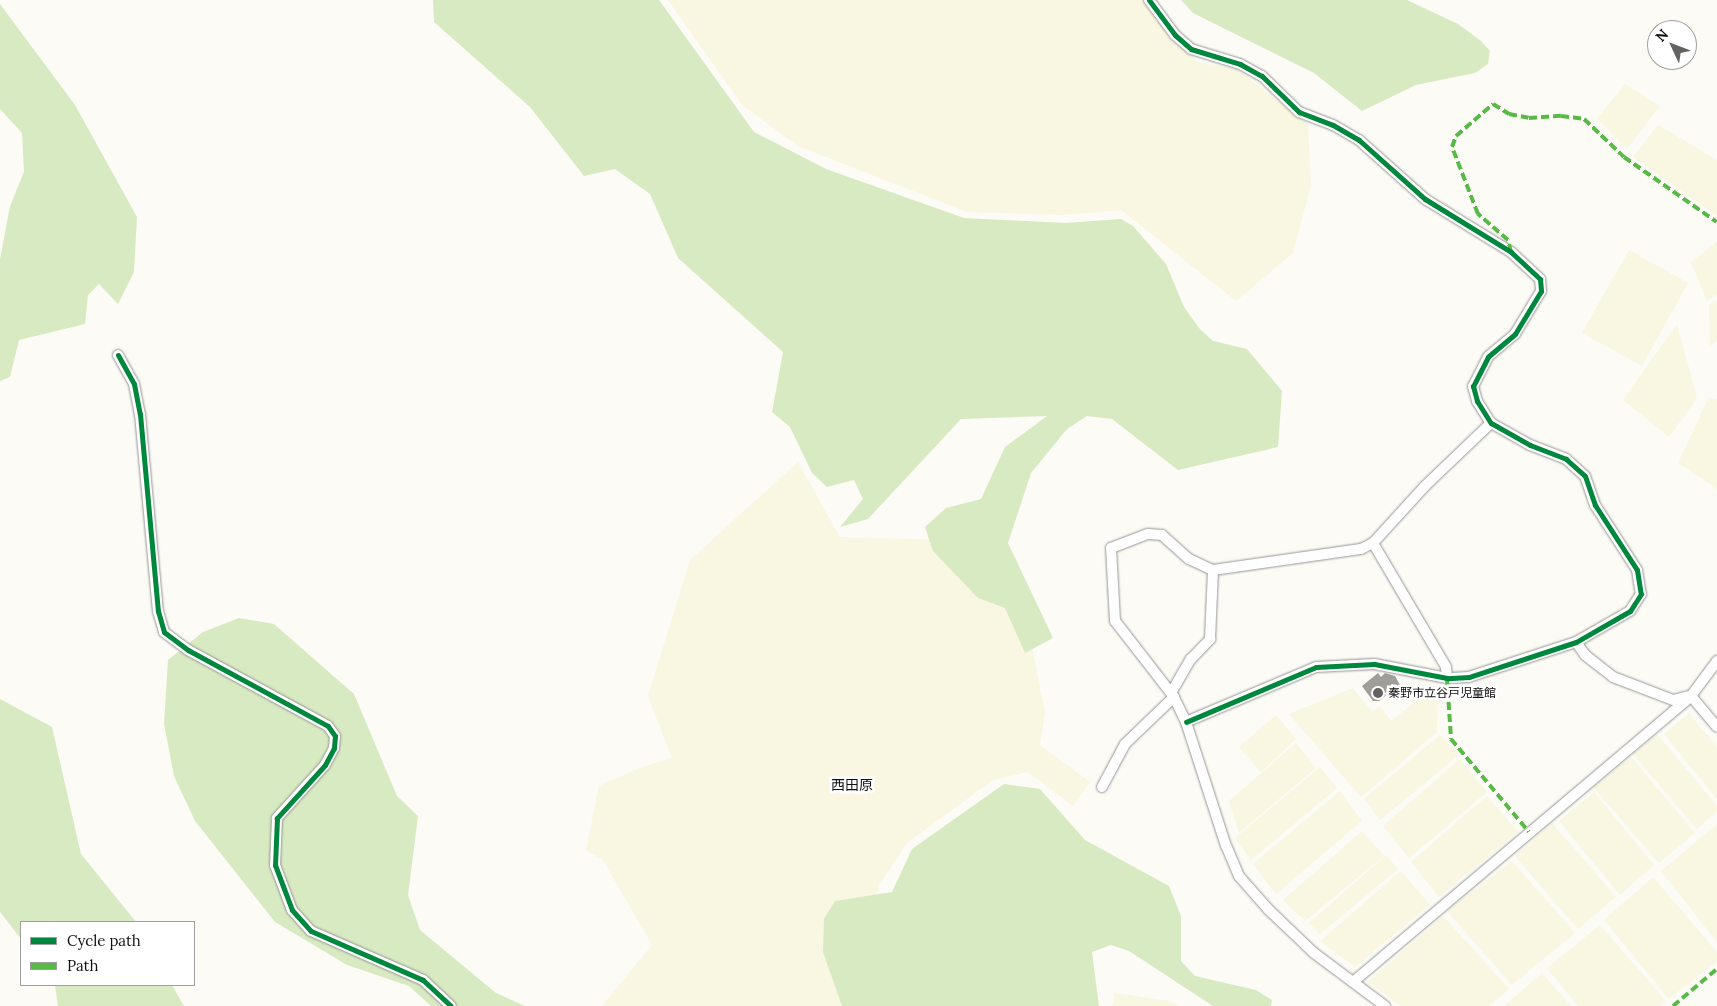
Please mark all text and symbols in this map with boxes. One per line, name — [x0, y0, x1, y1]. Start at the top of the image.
north arrow — [1647, 20, 1697, 70]
text: N — [1651, 25, 1672, 46]
place label: 秦野市立谷戸児童館 — [1388, 686, 1496, 700]
marker: 秦野市立谷戸児童館 — [1372, 687, 1384, 699]
district label: 西田原 — [831, 777, 873, 793]
legend — [20, 921, 195, 986]
text: Cycle path — [67, 931, 141, 950]
text: Path — [67, 956, 98, 975]

